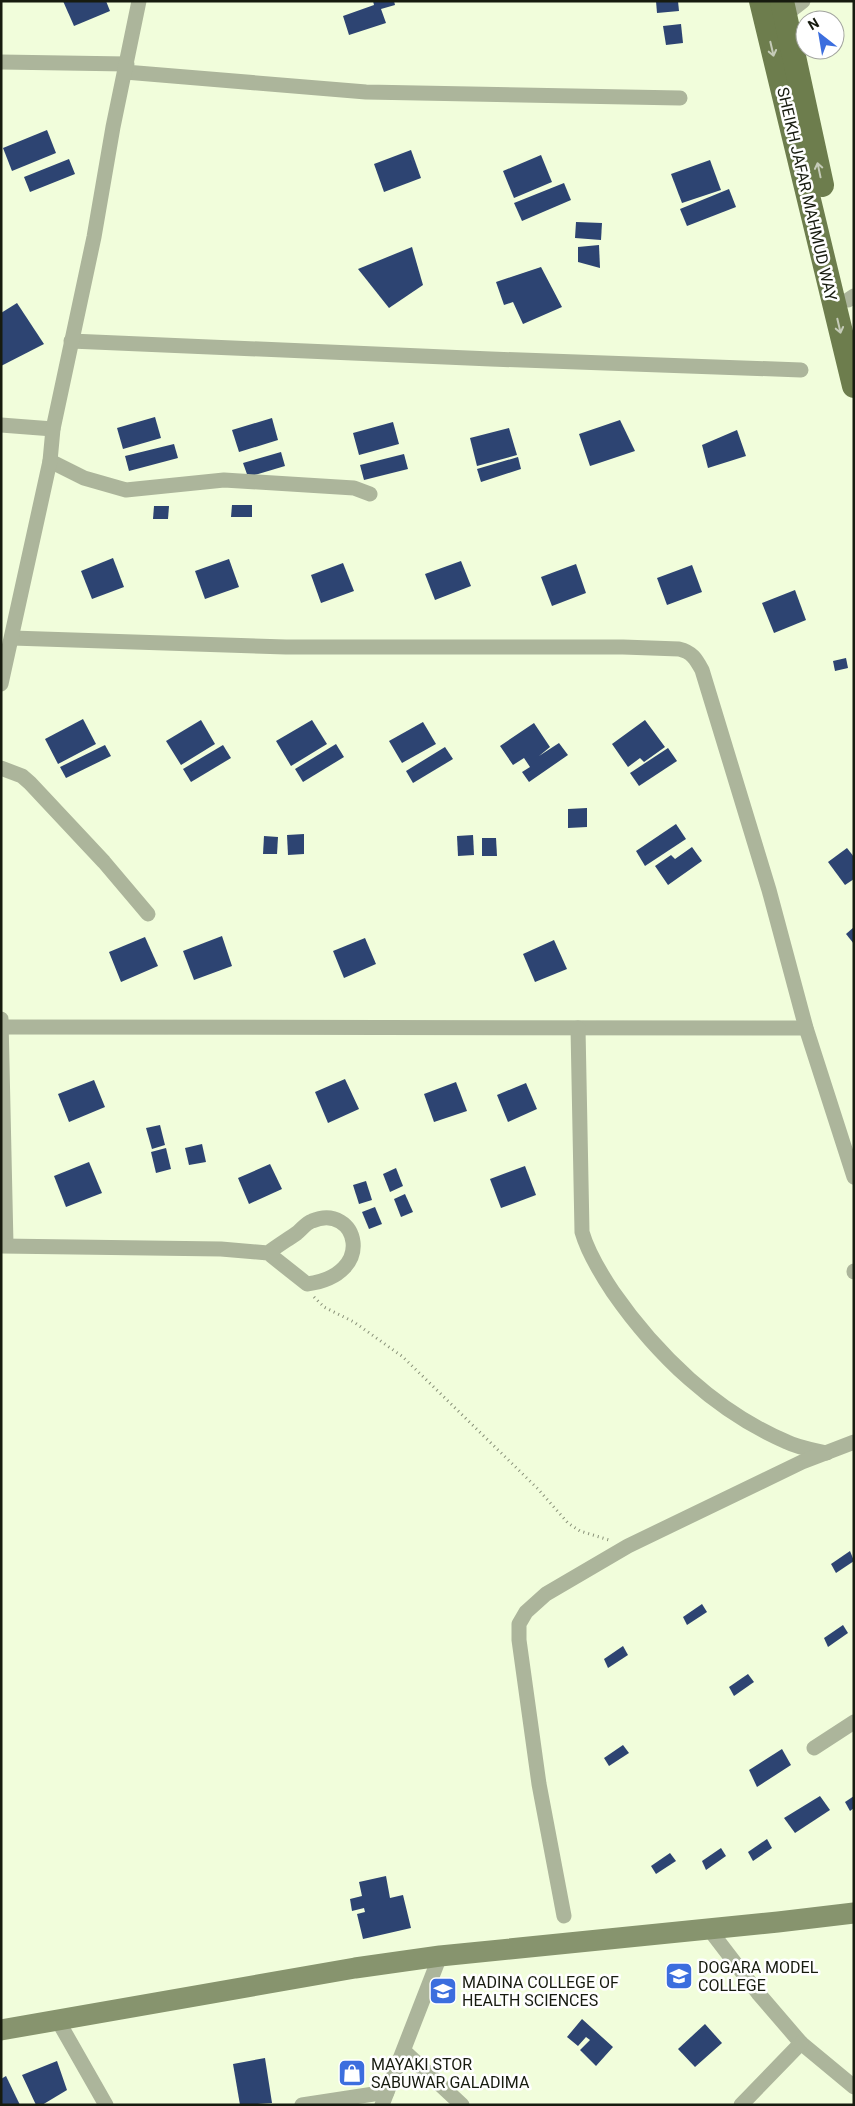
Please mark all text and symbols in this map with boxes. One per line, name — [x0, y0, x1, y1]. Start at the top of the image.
north arrow — [795, 10, 845, 60]
text: N — [805, 14, 822, 33]
one-way arrow — [768, 40, 777, 56]
street label: SHEIKH JAFAR MAHMUD WAY — [773, 85, 841, 303]
one-way arrow — [814, 163, 823, 179]
one-way arrow — [835, 317, 844, 333]
place label: DOGARA MODEL COLLEGE — [698, 1958, 819, 1995]
school or university icon: DOGARA MODEL COLLEGE — [664, 1961, 694, 1991]
place label: MADINA COLLEGE OF HEALTH SCIENCES — [462, 1973, 619, 2010]
school or university icon: MADINA COLLEGE OF HEALTH SCIENCES — [428, 1976, 458, 2006]
place label: MAYAKI STOR SABUWAR GALADIMA — [371, 2055, 530, 2092]
shop icon: MAYAKI STOR SABUWAR GALADIMA — [337, 2058, 367, 2088]

